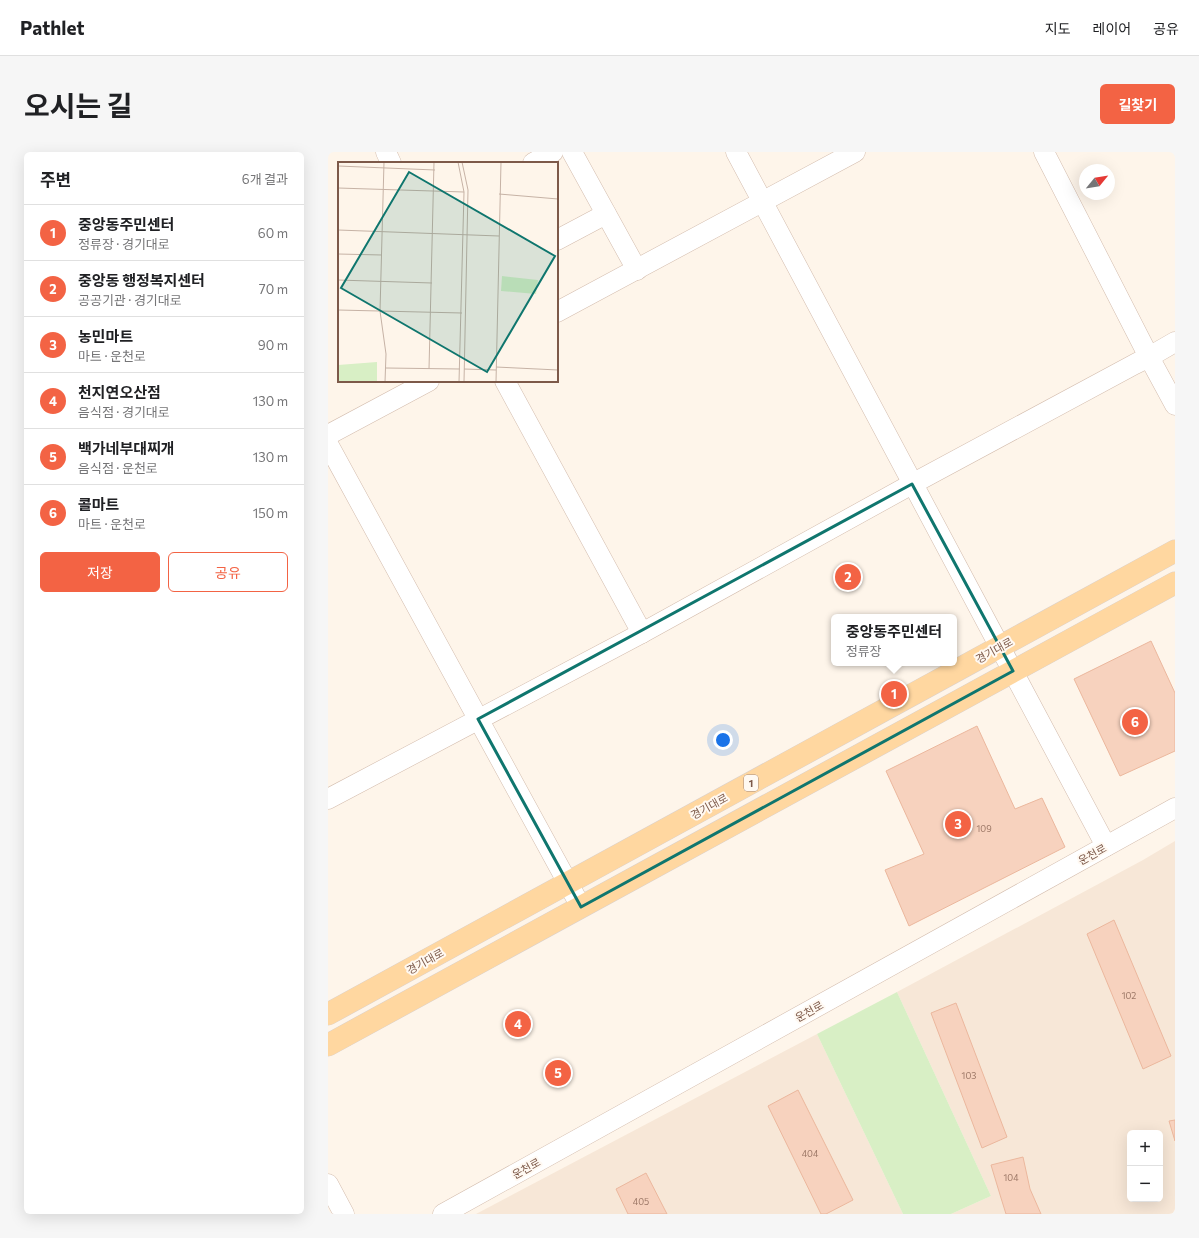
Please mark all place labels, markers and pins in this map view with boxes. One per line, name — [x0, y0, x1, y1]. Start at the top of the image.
pin: 2 — [835, 562, 861, 592]
pin: 1 — [881, 679, 907, 709]
pin: 6 — [1122, 707, 1148, 737]
pin: 3 — [945, 809, 971, 839]
pin: 4 — [505, 1009, 531, 1039]
pin: 5 — [545, 1058, 571, 1088]

